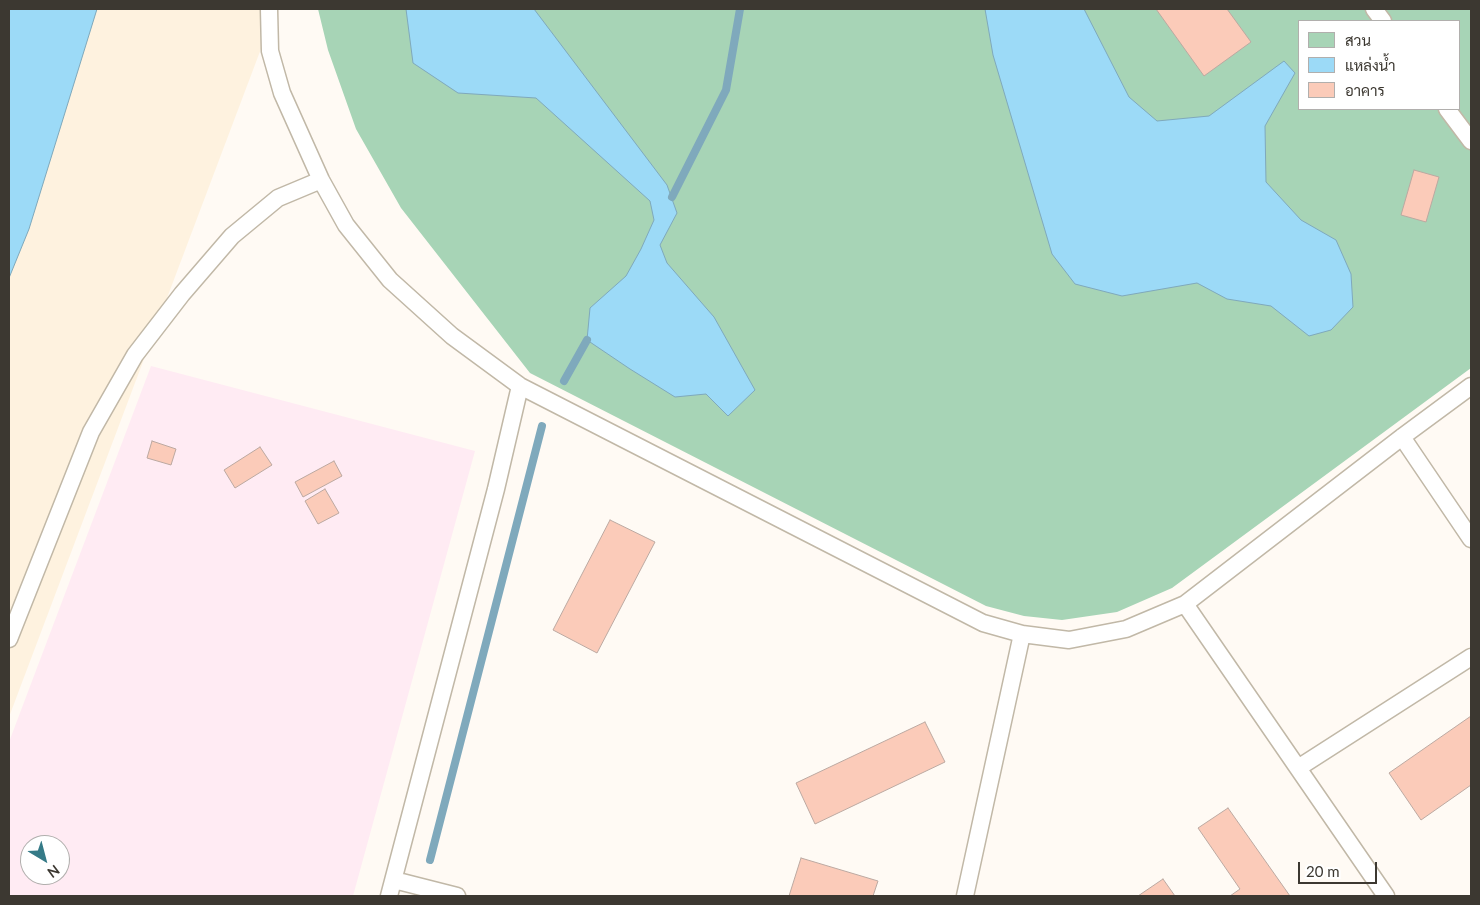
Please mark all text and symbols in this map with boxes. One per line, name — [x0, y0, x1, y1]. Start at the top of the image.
legend — [1298, 20, 1460, 110]
text: สวน — [1345, 31, 1371, 49]
text: แหล่งน้ำ — [1345, 56, 1396, 74]
text: อาคาร — [1345, 81, 1385, 99]
north arrow — [20, 835, 70, 885]
scale bar — [1300, 852, 1379, 884]
text: N — [44, 862, 63, 882]
text: 20 m — [1306, 862, 1340, 880]

